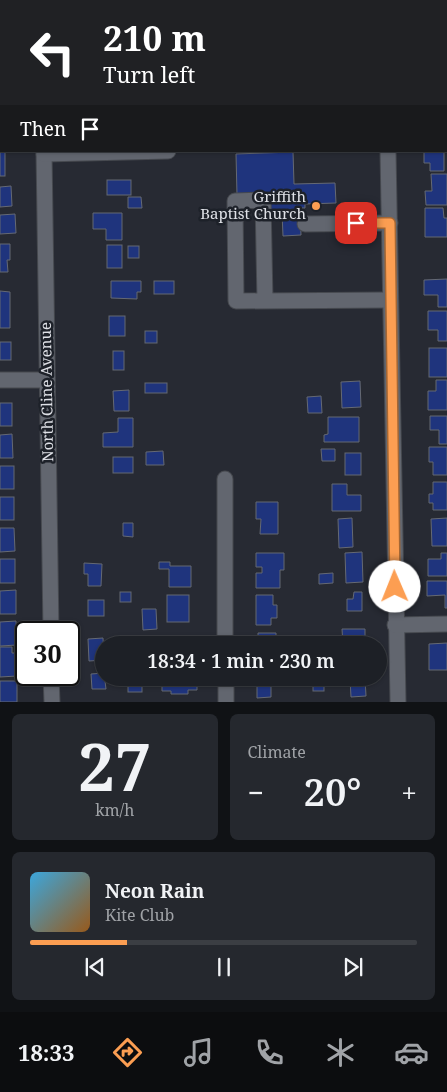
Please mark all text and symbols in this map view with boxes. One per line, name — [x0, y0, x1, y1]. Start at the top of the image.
text: 210 m — [103, 14, 206, 61]
icon: left — [20, 20, 85, 85]
text: Turn left — [103, 59, 195, 89]
icon: arrive — [76, 115, 104, 143]
text: Then — [20, 116, 66, 142]
place label: Griffith Baptist Church — [200, 186, 306, 223]
marker: Griffith Baptist Church — [310, 200, 322, 212]
pin — [335, 202, 377, 244]
icon: arrive — [342, 209, 370, 237]
street label: North Cline Avenue — [35, 322, 57, 462]
position arrow — [368, 560, 420, 612]
speed limit sign: 30 — [15, 621, 80, 686]
text: 18:34 · 1 min · 230 m — [147, 648, 335, 674]
text: 27 — [78, 722, 151, 810]
text: Climate — [248, 741, 306, 763]
text: 20° — [304, 765, 362, 817]
text: − — [248, 773, 264, 811]
text: + — [401, 773, 417, 811]
text: km/h — [95, 799, 134, 821]
text: Neon Rain — [105, 878, 204, 904]
text: Kite Club — [105, 904, 174, 926]
icon: previous — [81, 953, 109, 981]
icon: pause — [210, 953, 238, 981]
icon: next — [339, 953, 367, 981]
icon: directions — [110, 1035, 145, 1070]
icon: music — [181, 1035, 216, 1070]
icon: phone — [252, 1035, 287, 1070]
icon: climate — [323, 1035, 358, 1070]
icon: car — [394, 1035, 429, 1070]
text: 18:33 — [18, 1037, 74, 1067]

